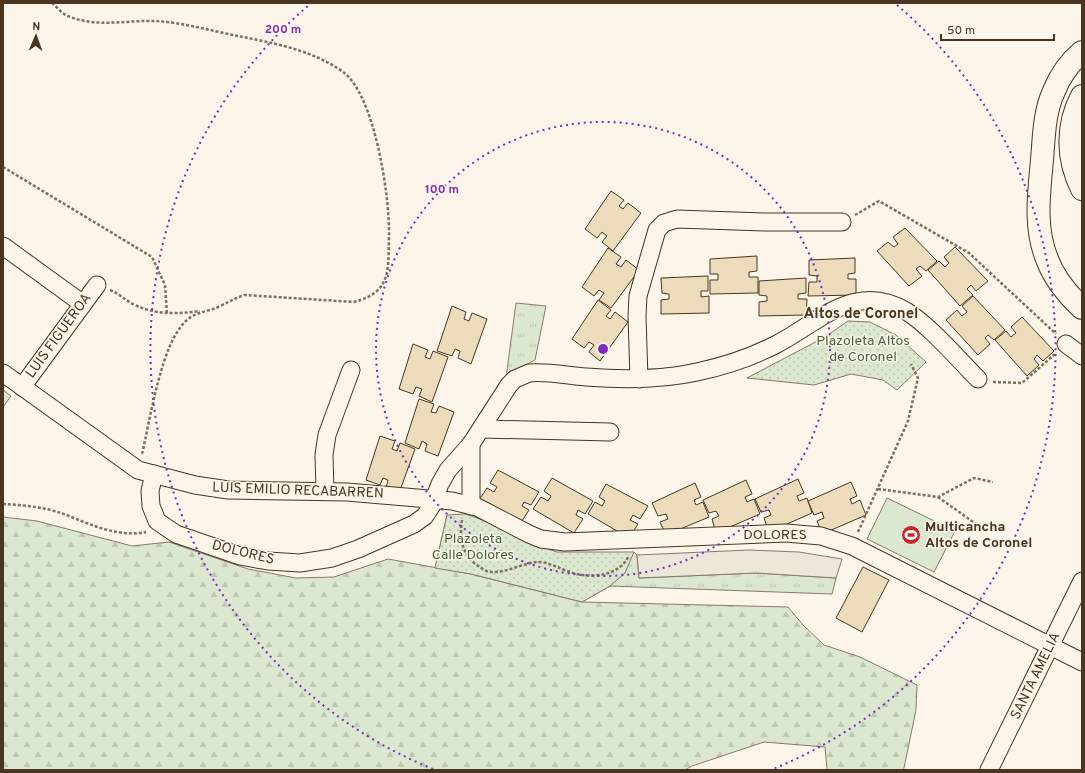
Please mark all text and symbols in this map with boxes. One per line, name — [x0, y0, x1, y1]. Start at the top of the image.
north arrow — [16, 16, 56, 56]
scale bar — [941, 16, 1054, 42]
text: N — [32, 20, 41, 34]
text: 200 m — [265, 22, 301, 38]
text: 50 m — [947, 23, 975, 39]
text: 100 m — [425, 182, 459, 198]
street label: LUIS FIGUEROA — [23, 290, 95, 382]
district label: Altos de Coronel — [804, 305, 918, 324]
park label: Plazoleta Altos de Coronel — [816, 333, 910, 366]
centre of rings — [596, 342, 610, 356]
street label: LUIS EMILIO RECABARREN — [212, 480, 384, 502]
place label: Multicancha Altos de Coronel — [925, 519, 1032, 552]
sports icon: Multicancha Altos de Coronel — [900, 524, 922, 546]
street label: DOLORES — [743, 527, 807, 544]
park label: Plazoleta Calle Dolores — [432, 531, 514, 564]
street label: DOLORES — [210, 537, 276, 569]
street label: SANTA AMELIA — [1008, 630, 1064, 722]

